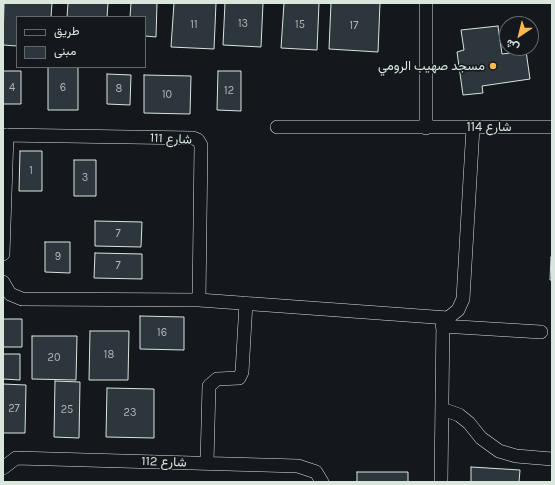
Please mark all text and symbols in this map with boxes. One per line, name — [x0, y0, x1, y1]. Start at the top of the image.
legend — [16, 16, 146, 68]
north arrow — [499, 16, 539, 56]
house number: 13 — [238, 17, 248, 31]
house number: 11 — [190, 18, 198, 32]
house number: 15 — [295, 18, 305, 32]
house number: 17 — [350, 19, 358, 33]
text: طريق — [54, 24, 79, 38]
text: ش — [503, 36, 522, 55]
text: مبنى — [54, 44, 76, 58]
place label: مسجد صهيب الرومي — [378, 58, 485, 74]
marker: مسجد صهيب الرومي — [488, 61, 498, 71]
house number: 4 — [9, 81, 15, 95]
house number: 6 — [60, 81, 66, 95]
house number: 8 — [116, 82, 122, 96]
house number: 12 — [224, 84, 234, 98]
house number: 10 — [162, 88, 172, 102]
street label: شارع 114 — [466, 119, 512, 135]
street label: شارع 111 — [150, 130, 192, 148]
house number: 1 — [29, 164, 33, 178]
house number: 3 — [82, 171, 88, 185]
house number: 7 — [115, 227, 121, 241]
house number: 9 — [55, 250, 61, 264]
house number: 7 — [115, 259, 121, 273]
house number: 16 — [157, 326, 167, 340]
house number: 18 — [104, 348, 114, 362]
house number: 20 — [48, 351, 60, 365]
house number: 27 — [8, 402, 20, 416]
house number: 25 — [61, 403, 73, 417]
house number: 23 — [124, 406, 136, 420]
street label: شارع 112 — [141, 453, 187, 471]

